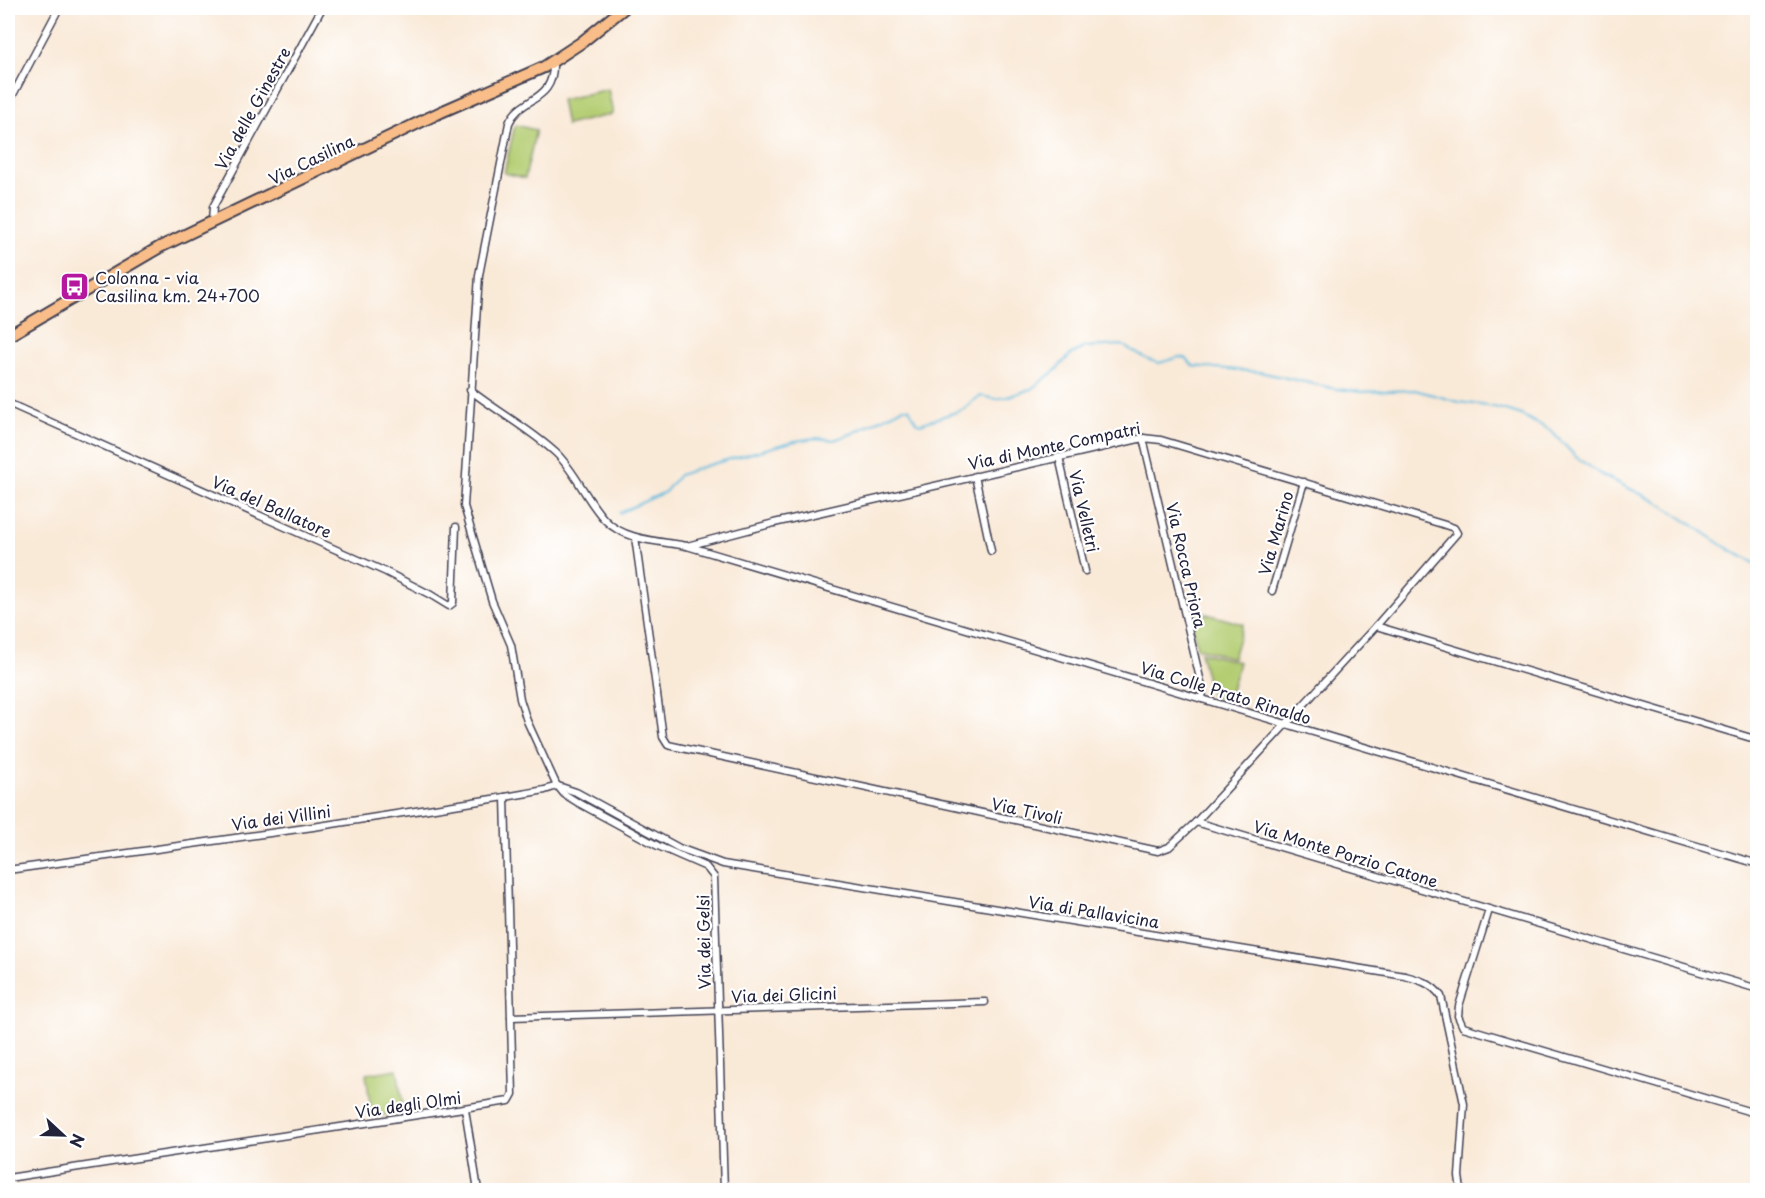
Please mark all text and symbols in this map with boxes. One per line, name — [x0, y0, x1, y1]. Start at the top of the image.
street label: Via delle Ginestre — [208, 42, 296, 174]
street label: Via Casilina — [264, 128, 358, 190]
place label: Colonna - via Casilina km. 24+700 — [95, 265, 260, 307]
bus stop icon: Colonna - via Casilina km. 24+700 — [58, 270, 90, 302]
street label: Via di Monte Compatri — [965, 415, 1143, 475]
street label: Via Velletri — [1064, 467, 1106, 555]
street label: Via del Ballatore — [208, 469, 336, 543]
street label: Via Marino — [1252, 488, 1299, 578]
street label: Via Rocca Priora — [1161, 500, 1213, 630]
street label: Via Colle Prato Rinaldo — [1138, 655, 1314, 729]
street label: Via Tivoli — [989, 791, 1065, 829]
street label: Via dei Villini — [230, 798, 332, 836]
street label: Via Monte Porzio Catone — [1251, 813, 1441, 893]
street label: Via di Pallavicina — [1027, 889, 1161, 933]
street label: Via dei Gelsi — [690, 894, 716, 990]
street label: Via dei Glicini — [731, 980, 837, 1008]
street label: Via degli Olmi — [353, 1085, 463, 1123]
north arrow — [33, 1105, 93, 1165]
text: N — [64, 1131, 91, 1151]

